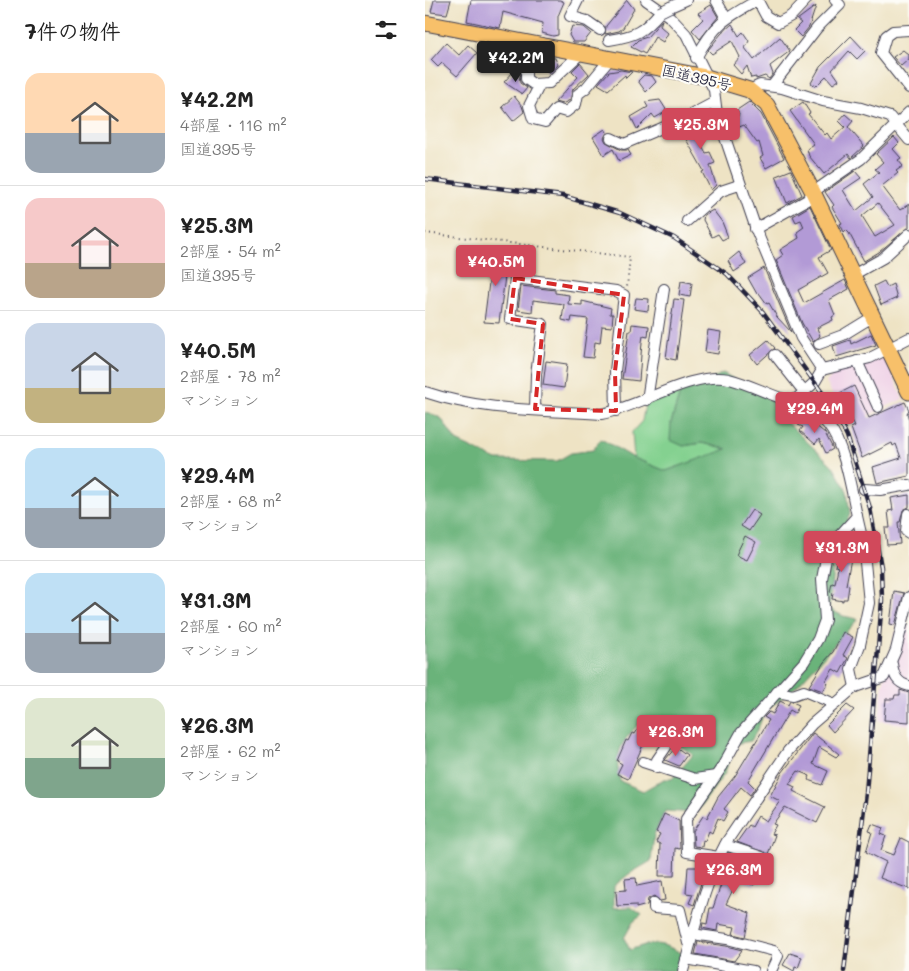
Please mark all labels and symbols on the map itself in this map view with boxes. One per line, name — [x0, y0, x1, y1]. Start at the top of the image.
pin: ¥42.2M — [475, 41, 557, 83]
street label: 国道395号 — [660, 59, 734, 95]
pin: ¥25.3M — [660, 108, 742, 150]
pin: ¥40.5M — [455, 244, 537, 287]
pin: ¥29.4M — [774, 392, 856, 434]
pin: ¥31.3M — [801, 530, 883, 573]
pin: ¥26.3M — [635, 714, 717, 757]
pin: ¥26.3M — [693, 852, 775, 895]

